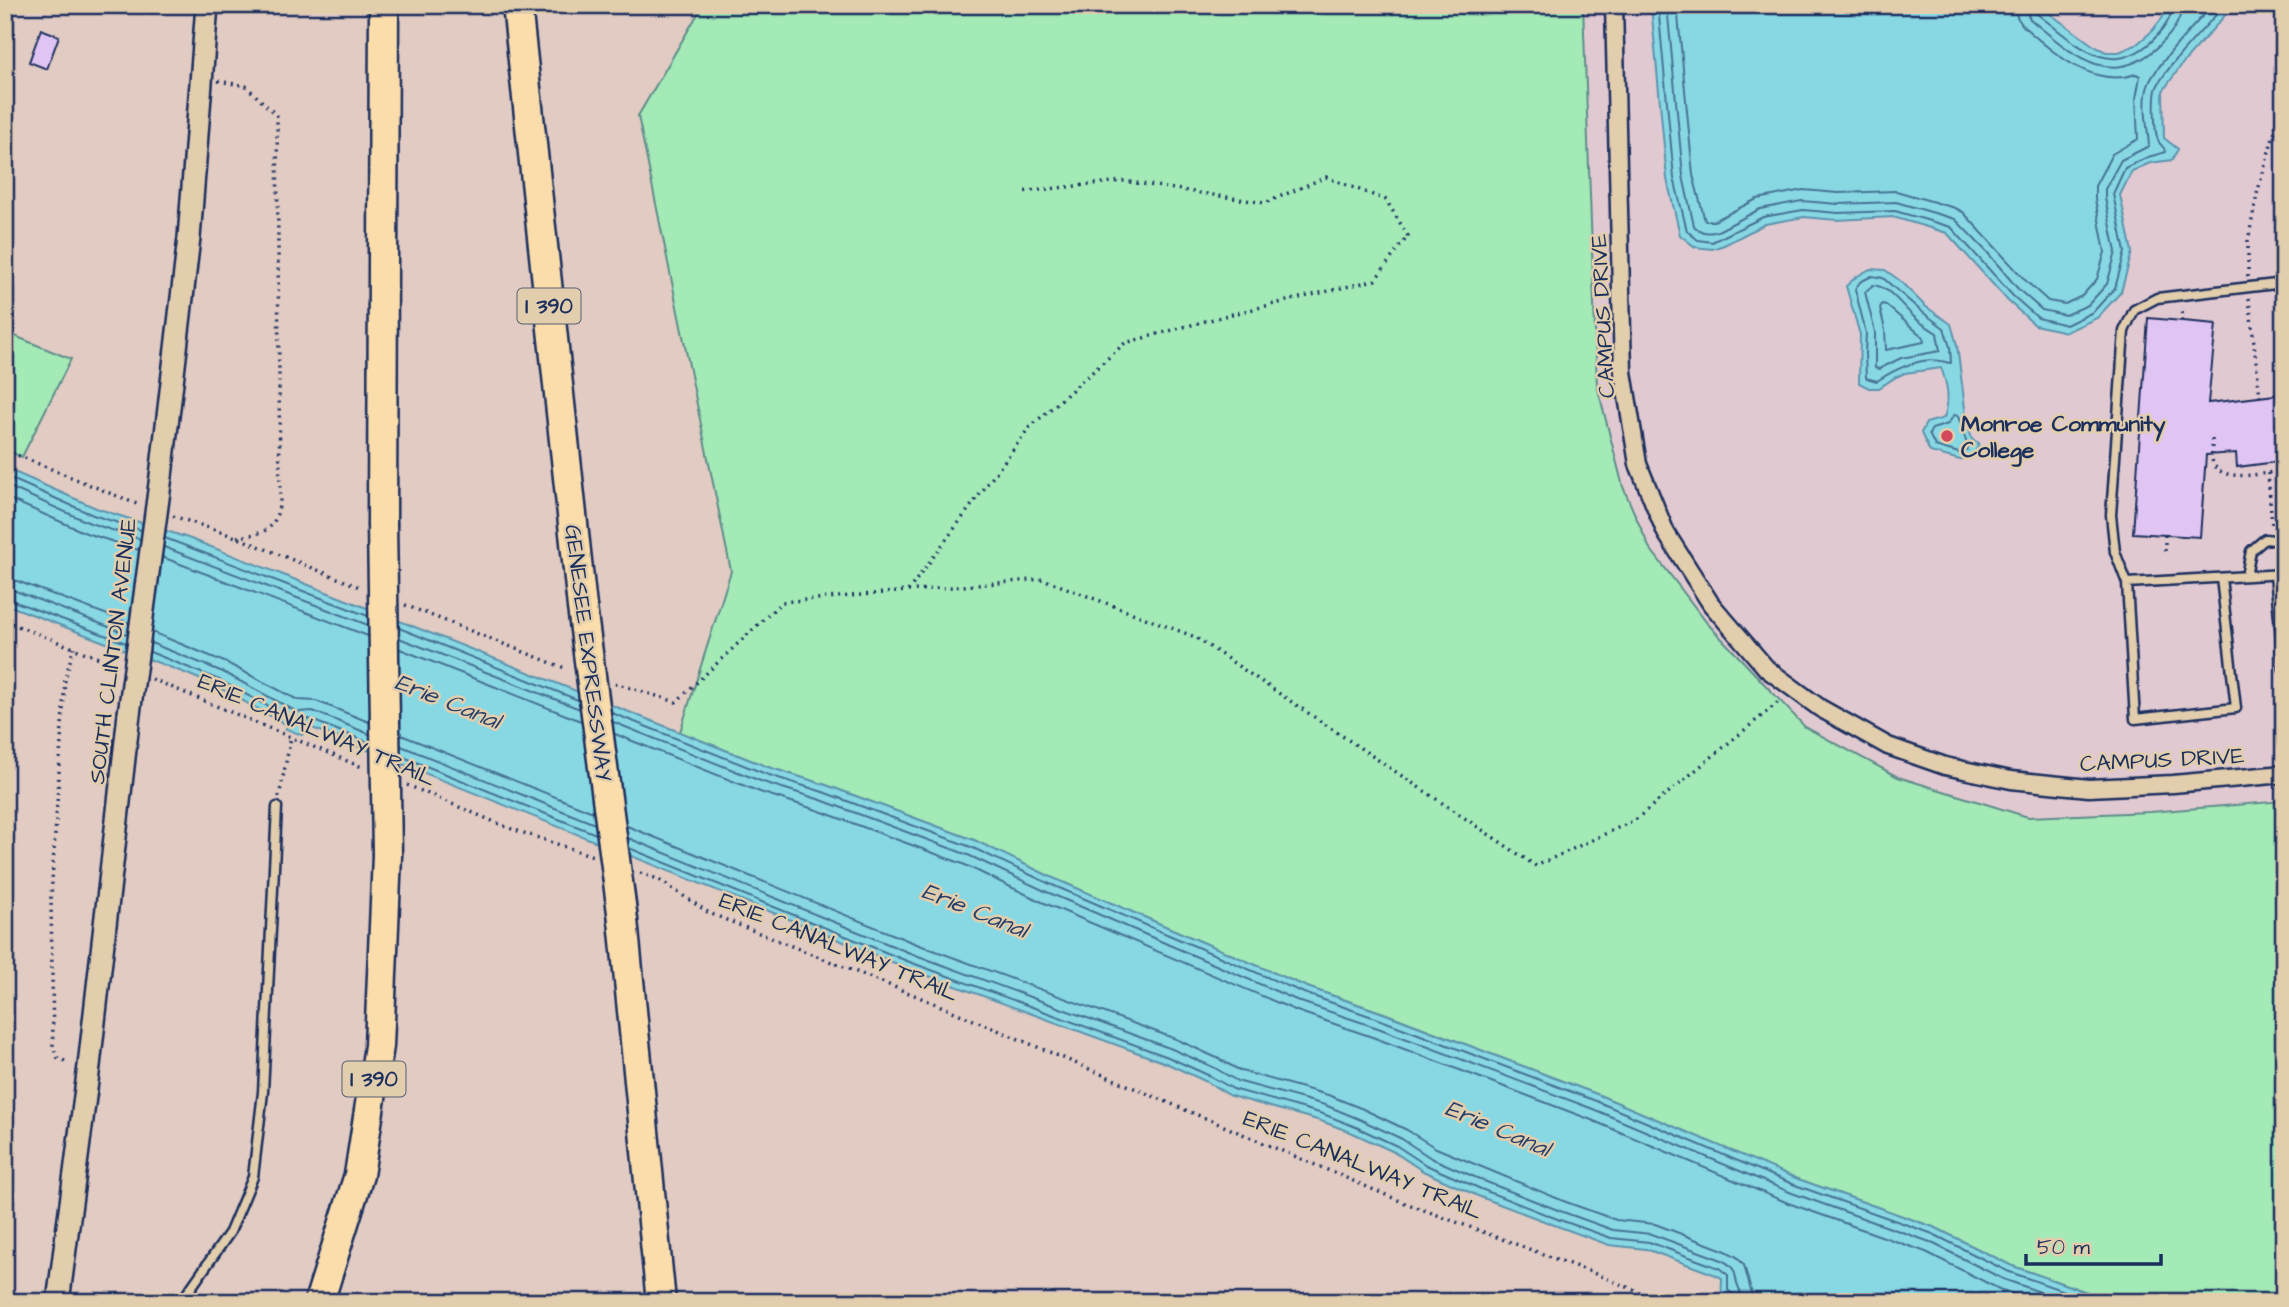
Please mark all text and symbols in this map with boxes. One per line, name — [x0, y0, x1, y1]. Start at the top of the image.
street label: CAMPUS DRIVE — [1583, 233, 1623, 399]
road number: I 390 — [518, 288, 580, 324]
place label: Monroe Community College — [1961, 408, 2166, 467]
marker: Monroe Community College — [1939, 428, 1955, 444]
street label: SOUTH CLINTON AVENUE — [81, 516, 145, 786]
street label: GENESEE EXPRESSWAY — [556, 523, 620, 784]
street label: ERIE CANALWAY TRAIL — [193, 665, 440, 795]
water label: Erie Canal — [390, 665, 508, 740]
street label: CAMPUS DRIVE — [2079, 740, 2245, 780]
water label: Erie Canal — [917, 874, 1035, 949]
street label: ERIE CANALWAY TRAIL — [714, 884, 963, 1010]
road number: I 390 — [342, 1062, 406, 1096]
water label: Erie Canal — [1440, 1092, 1558, 1167]
street label: ERIE CANALWAY TRAIL — [1238, 1102, 1487, 1228]
scale bar — [2026, 1223, 2161, 1267]
text: 50 m — [2037, 1233, 2091, 1262]

